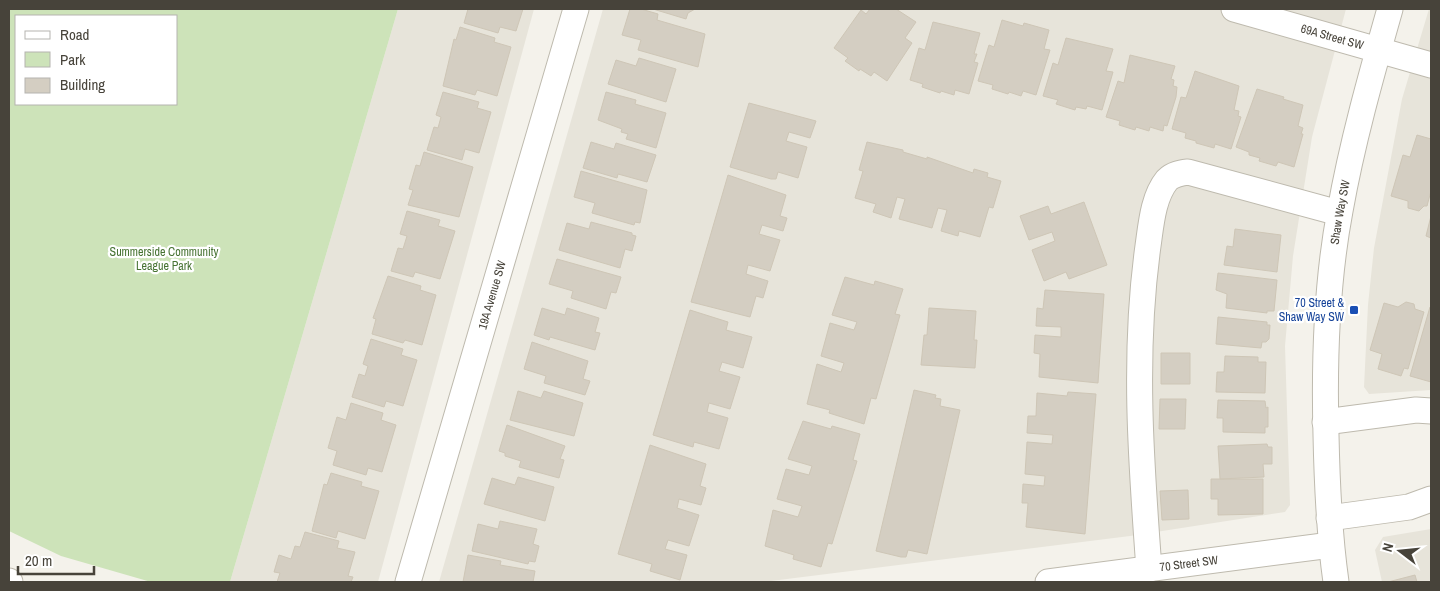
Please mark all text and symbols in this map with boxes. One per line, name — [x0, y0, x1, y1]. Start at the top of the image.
legend — [15, 15, 178, 105]
street label: 69A Street SW — [1299, 20, 1366, 54]
text: Road — [60, 24, 89, 45]
text: Park — [60, 49, 86, 70]
text: Building — [60, 74, 105, 95]
street label: Shaw Way SW — [1327, 178, 1354, 246]
park label: Summerside Community League Park — [110, 244, 218, 274]
street label: 19A Avenue SW — [474, 258, 510, 331]
place label: 70 Street & Shaw Way SW — [1279, 295, 1345, 325]
marker: 70 Street & Shaw Way SW — [1348, 304, 1360, 316]
north arrow — [1375, 526, 1425, 576]
text: N — [1378, 541, 1397, 554]
scale bar — [18, 544, 94, 576]
text: 20 m — [25, 550, 52, 571]
street label: 70 Street SW — [1159, 552, 1220, 575]

